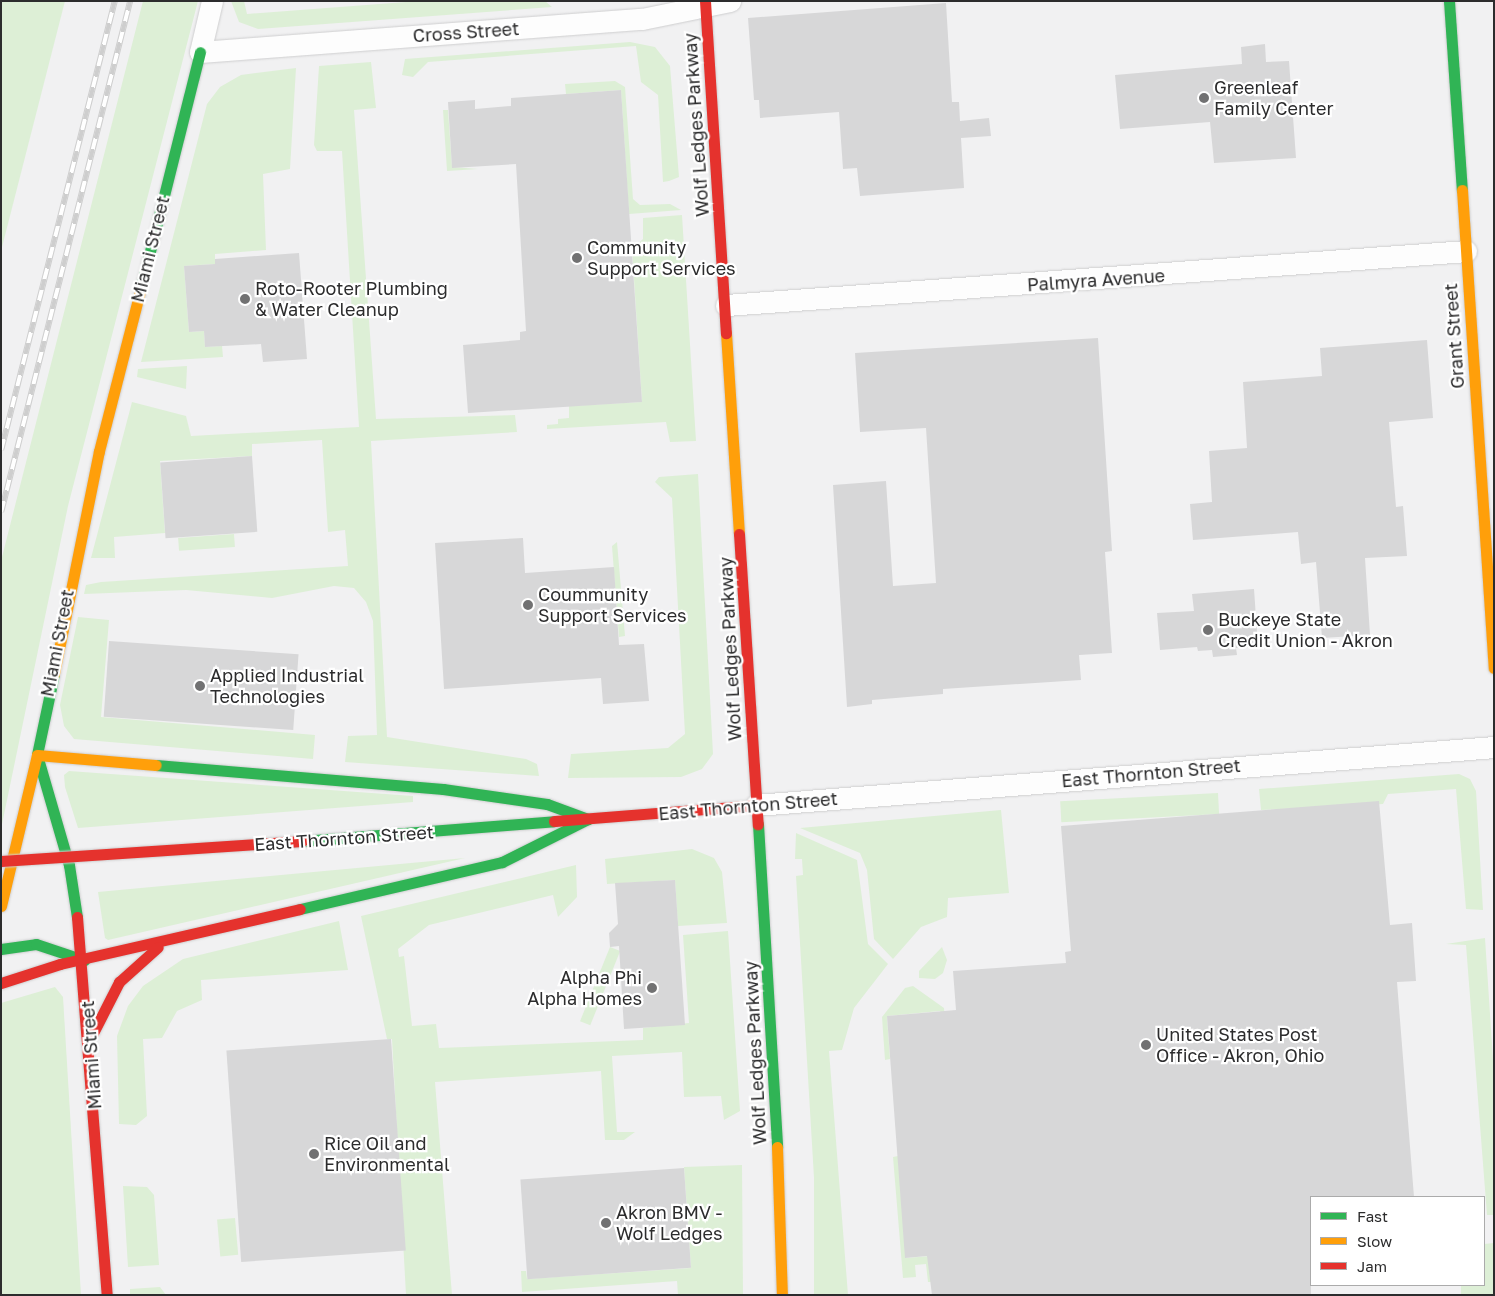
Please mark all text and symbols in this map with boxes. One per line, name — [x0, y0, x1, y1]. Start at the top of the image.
street label: Cross Street — [412, 18, 520, 46]
street label: Wolf Ledges Parkway — [679, 32, 713, 218]
place label: Greenleaf Family Center — [1214, 77, 1333, 120]
marker: Greenleaf Family Center — [1198, 92, 1210, 104]
street label: Miami Street — [126, 194, 174, 304]
place label: Community Support Services — [587, 237, 736, 280]
marker: Community Support Services — [571, 252, 583, 264]
street label: Palmyra Avenue — [1026, 264, 1166, 296]
place label: Roto-Rooter Plumbing & Water Cleanup — [255, 278, 448, 320]
street label: Grant Street — [1440, 283, 1468, 389]
marker: Roto-Rooter Plumbing & Water Cleanup — [239, 293, 251, 305]
street label: Wolf Ledges Parkway — [714, 556, 746, 742]
place label: Coummunity Support Services — [538, 584, 687, 626]
street label: Miami Street — [36, 587, 78, 699]
marker: Coummunity Support Services — [522, 599, 534, 611]
place label: Buckeye State Credit Union - Akron — [1218, 609, 1393, 652]
marker: Buckeye State Credit Union - Akron — [1202, 624, 1214, 636]
place label: Applied Industrial Technologies — [210, 665, 364, 708]
marker: Applied Industrial Technologies — [194, 680, 206, 692]
street label: East Thornton Street — [1060, 754, 1242, 792]
street label: East Thornton Street — [657, 787, 839, 825]
street label: East Thornton Street — [253, 821, 435, 855]
street label: Wolf Ledges Parkway — [739, 960, 771, 1146]
place label: Alpha Phi Alpha Homes — [527, 967, 642, 1010]
marker: Alpha Phi Alpha Homes — [646, 982, 658, 994]
street label: Miami Street — [76, 1000, 106, 1110]
place label: United States Post Office - Akron, Ohio — [1156, 1024, 1324, 1066]
marker: United States Post Office - Akron, Ohio — [1140, 1039, 1152, 1051]
place label: Rice Oil and Environmental — [324, 1133, 450, 1176]
marker: Rice Oil and Environmental — [308, 1148, 320, 1160]
legend — [1310, 1196, 1485, 1286]
place label: Akron BMV - Wolf Ledges — [616, 1202, 722, 1244]
text: Fast — [1357, 1207, 1388, 1225]
marker: Akron BMV - Wolf Ledges — [600, 1217, 612, 1229]
text: Slow — [1357, 1232, 1392, 1250]
text: Jam — [1357, 1257, 1387, 1275]

